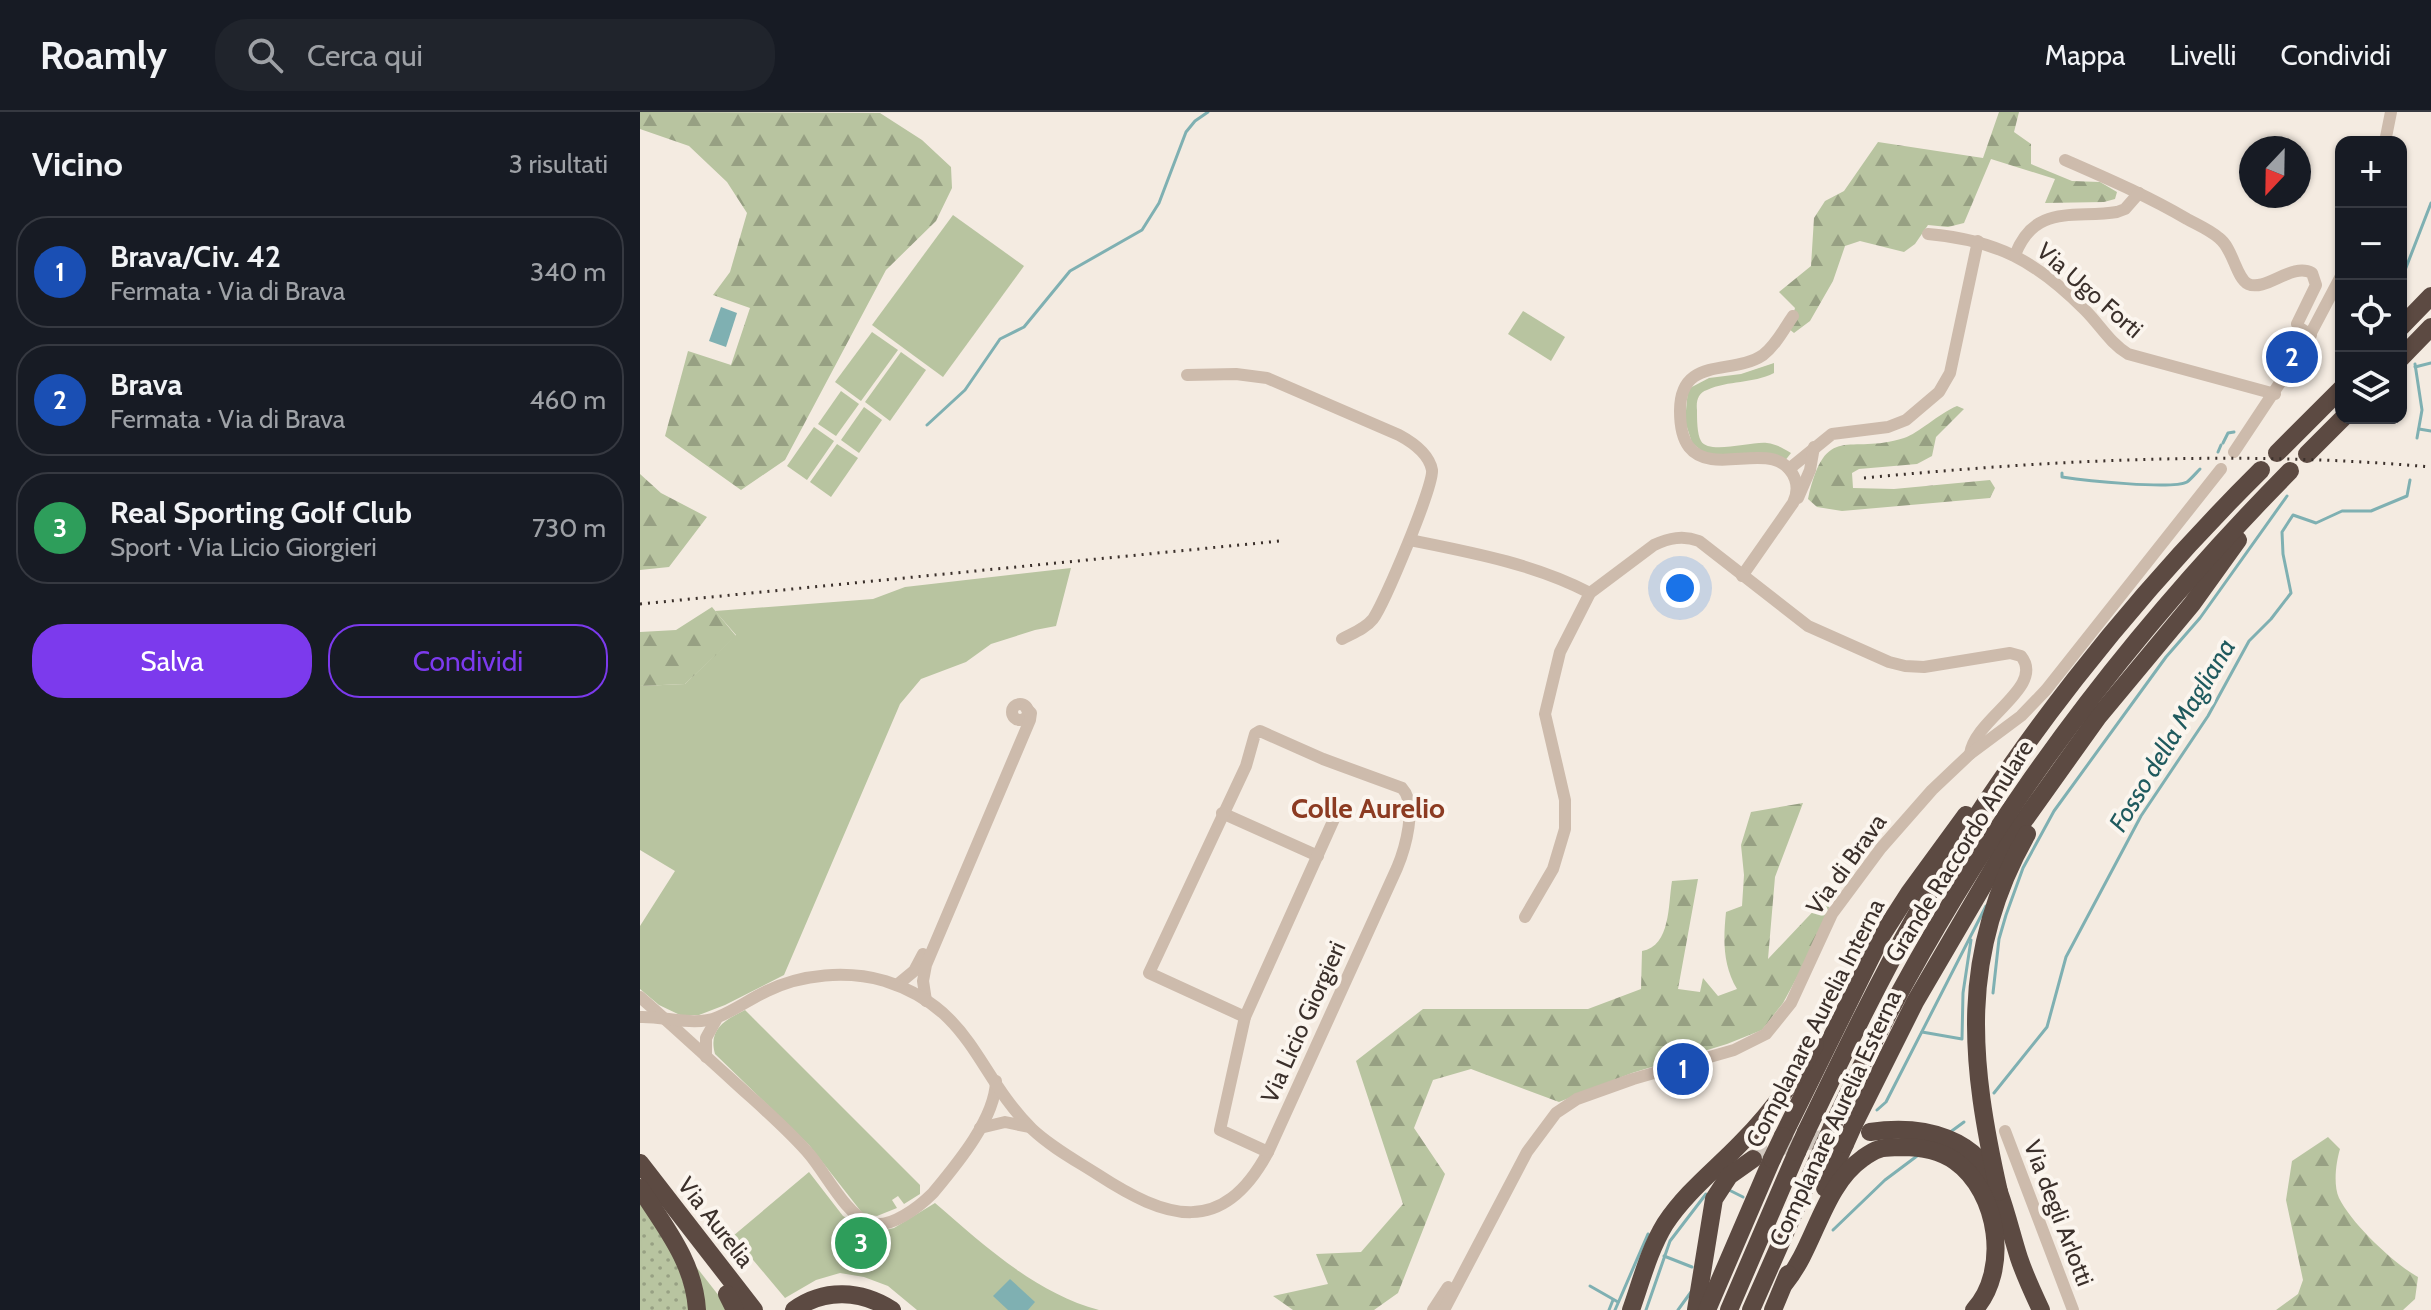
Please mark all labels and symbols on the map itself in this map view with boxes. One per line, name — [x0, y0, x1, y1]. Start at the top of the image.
north arrow — [2239, 136, 2311, 208]
street label: Via Ugo Forti — [2031, 236, 2149, 344]
pin: 2 — [2266, 327, 2318, 387]
your location — [1660, 568, 1700, 608]
water label: Fosso della Magliana — [2102, 633, 2242, 837]
street label: Grande Raccordo Anulare — [1879, 735, 2039, 967]
district label: Colle Aurelio — [1291, 791, 1445, 825]
street label: Via di Brava — [1800, 808, 1893, 920]
street label: Complanare Aurelia Interna — [1740, 893, 1891, 1152]
street label: Via Licio Giorgieri — [1254, 937, 1352, 1107]
street label: Complanare Aurelia Esterna — [1763, 985, 1907, 1251]
pin: 1 — [1657, 1039, 1709, 1099]
street label: Via degli Arlotti — [2018, 1136, 2100, 1290]
street label: Via Aurelia — [672, 1171, 761, 1273]
pin: 3 — [835, 1213, 887, 1273]

